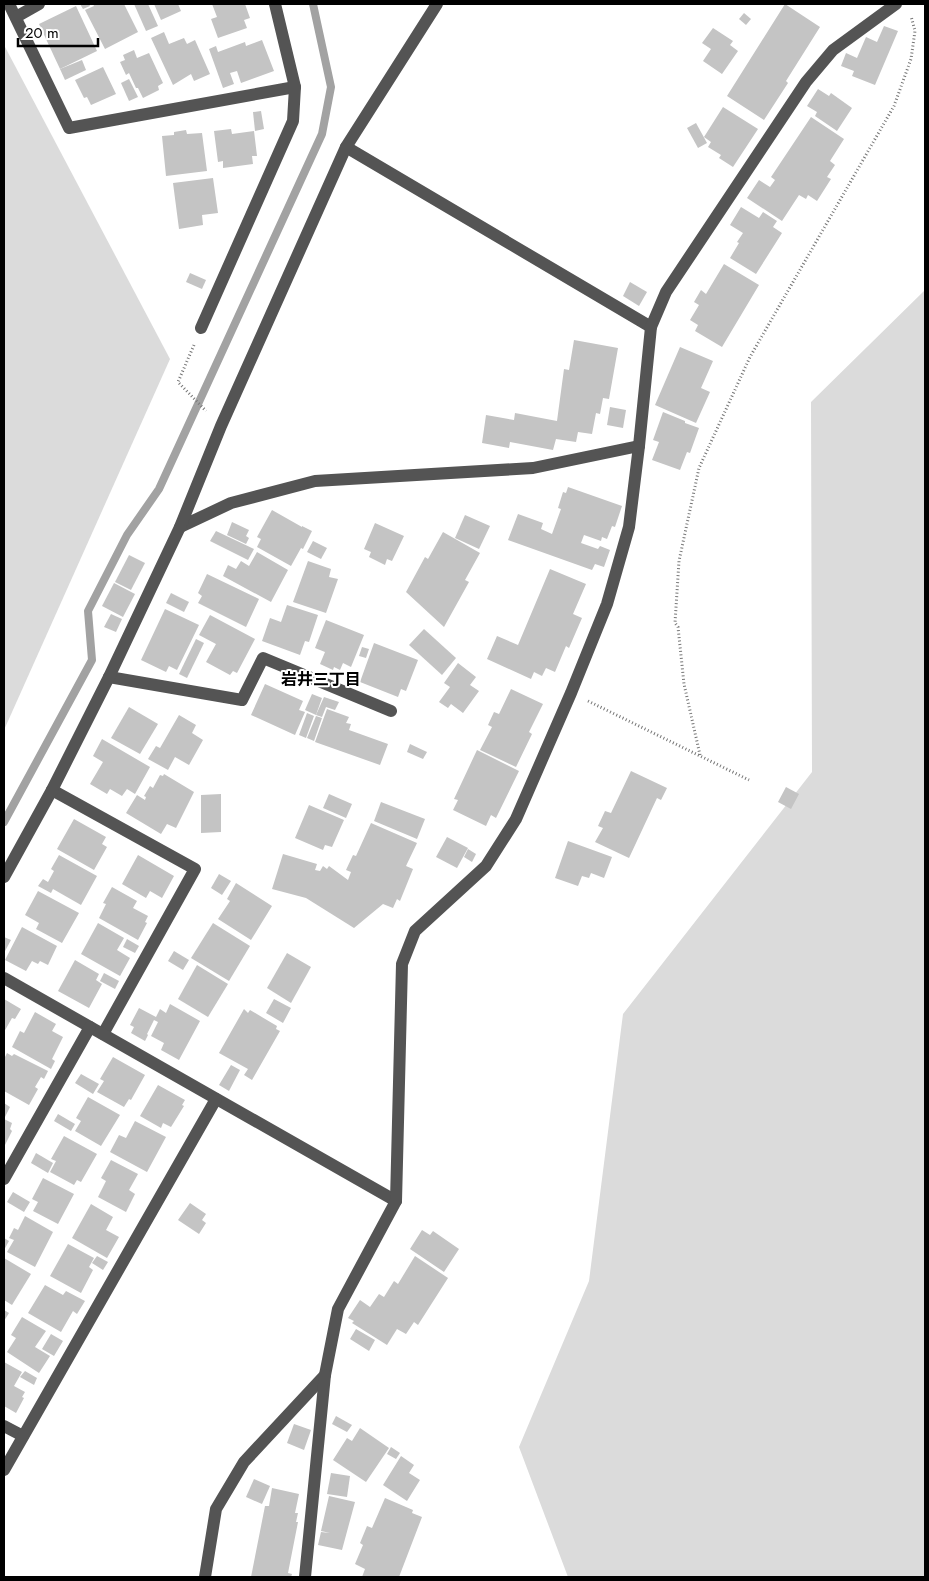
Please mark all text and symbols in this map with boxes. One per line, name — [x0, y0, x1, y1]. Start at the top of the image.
scale bar — [18, 15, 98, 47]
text: 20 m — [25, 22, 59, 44]
district label: 岩井三丁目 — [281, 668, 361, 691]

